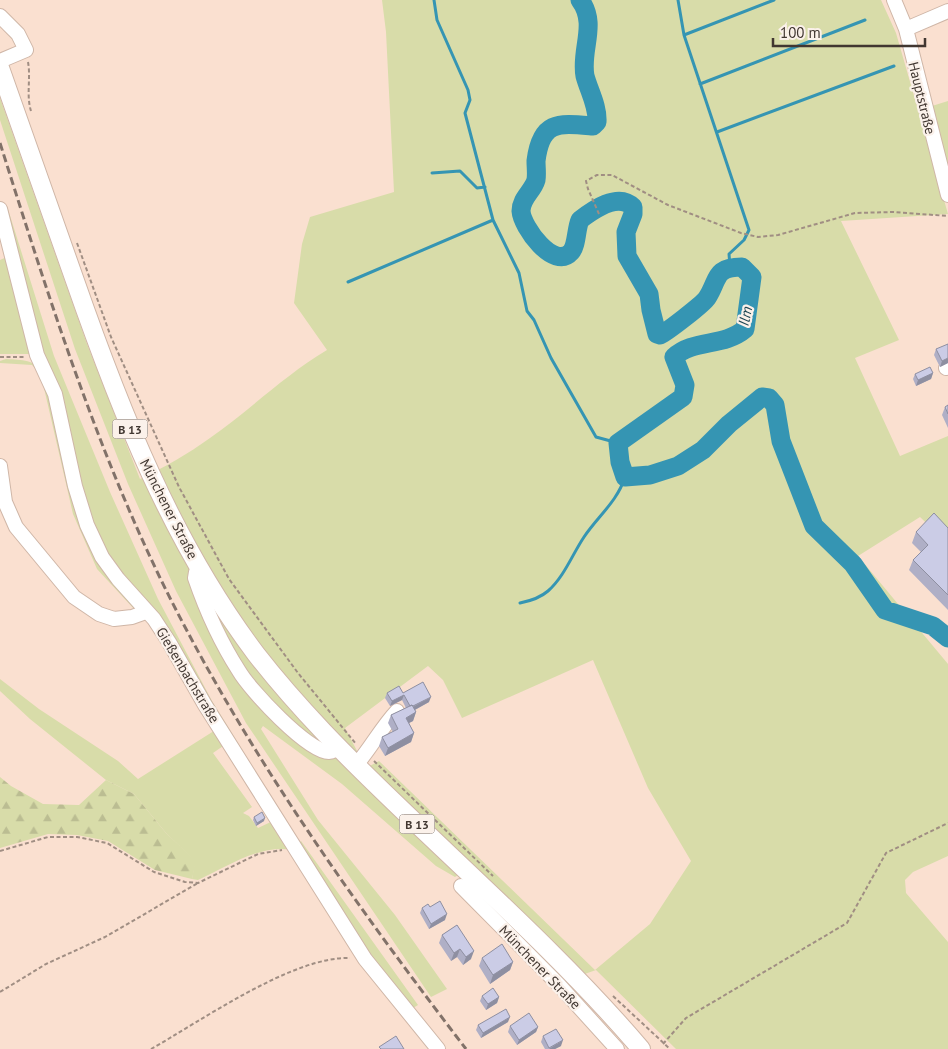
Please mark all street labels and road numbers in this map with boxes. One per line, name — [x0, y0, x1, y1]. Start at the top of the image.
street label: Hauptstraße — [904, 60, 940, 136]
road number: B 13 — [112, 419, 148, 438]
street label: Münchener Straße — [136, 456, 202, 562]
street label: Gießenbachstraße — [152, 624, 224, 726]
road number: B 13 — [400, 814, 434, 834]
street label: Münchener Straße — [495, 921, 585, 1013]

